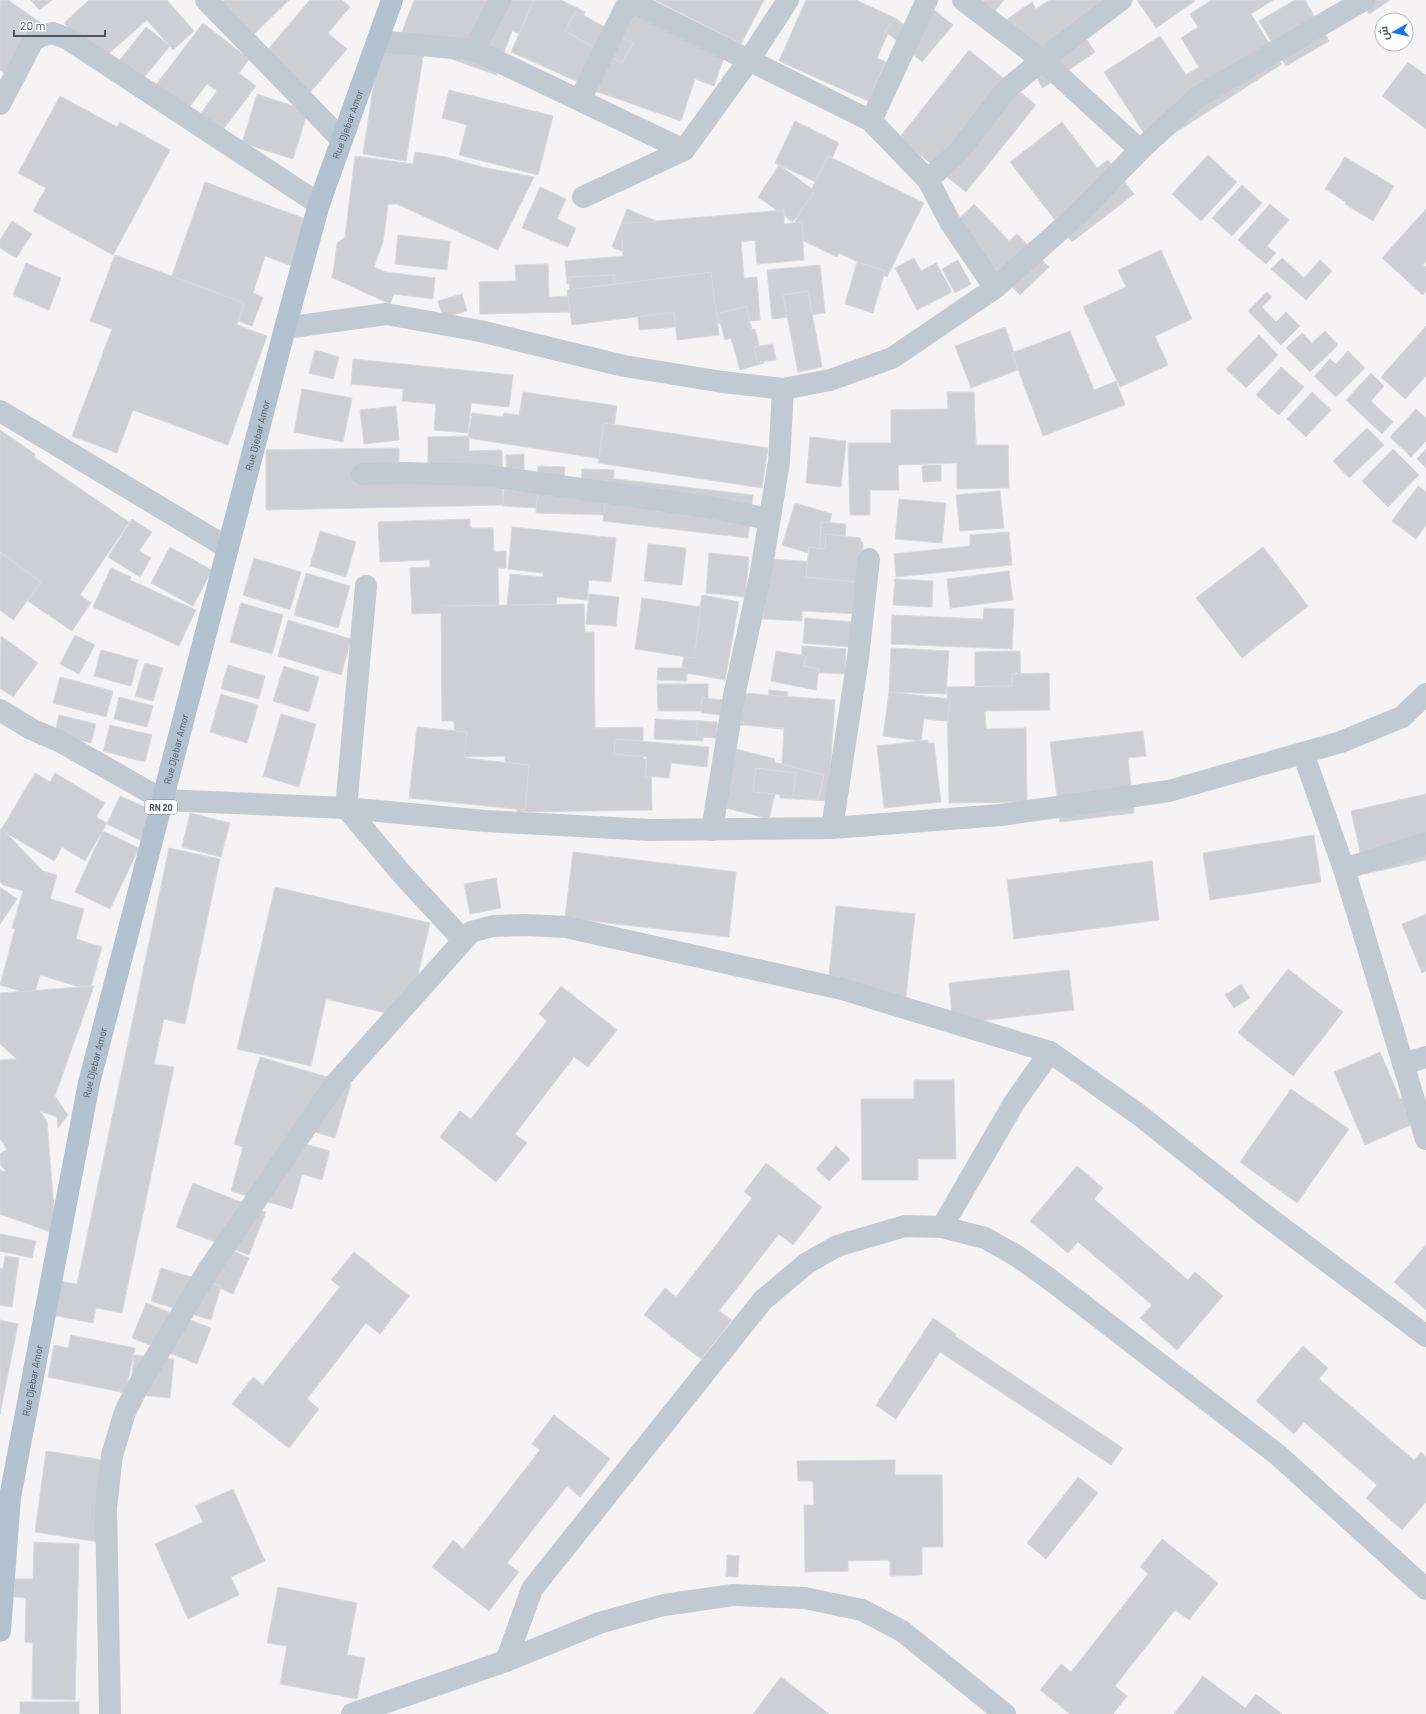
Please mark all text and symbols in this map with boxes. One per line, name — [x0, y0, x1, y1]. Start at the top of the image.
scale bar — [14, 12, 105, 38]
north arrow — [1374, 12, 1414, 52]
text: 20 m — [20, 18, 46, 32]
text: ش — [1376, 25, 1392, 41]
street label: Rue Djebar Amor — [330, 88, 365, 161]
street label: Rue Djebar Amor — [242, 398, 272, 472]
street label: Rue Djebar Amor — [161, 712, 191, 785]
road number: RN 20 — [145, 800, 177, 814]
street label: Rue Djebar Amor — [80, 1026, 109, 1099]
street label: Rue Djebar Amor — [20, 1343, 45, 1417]

